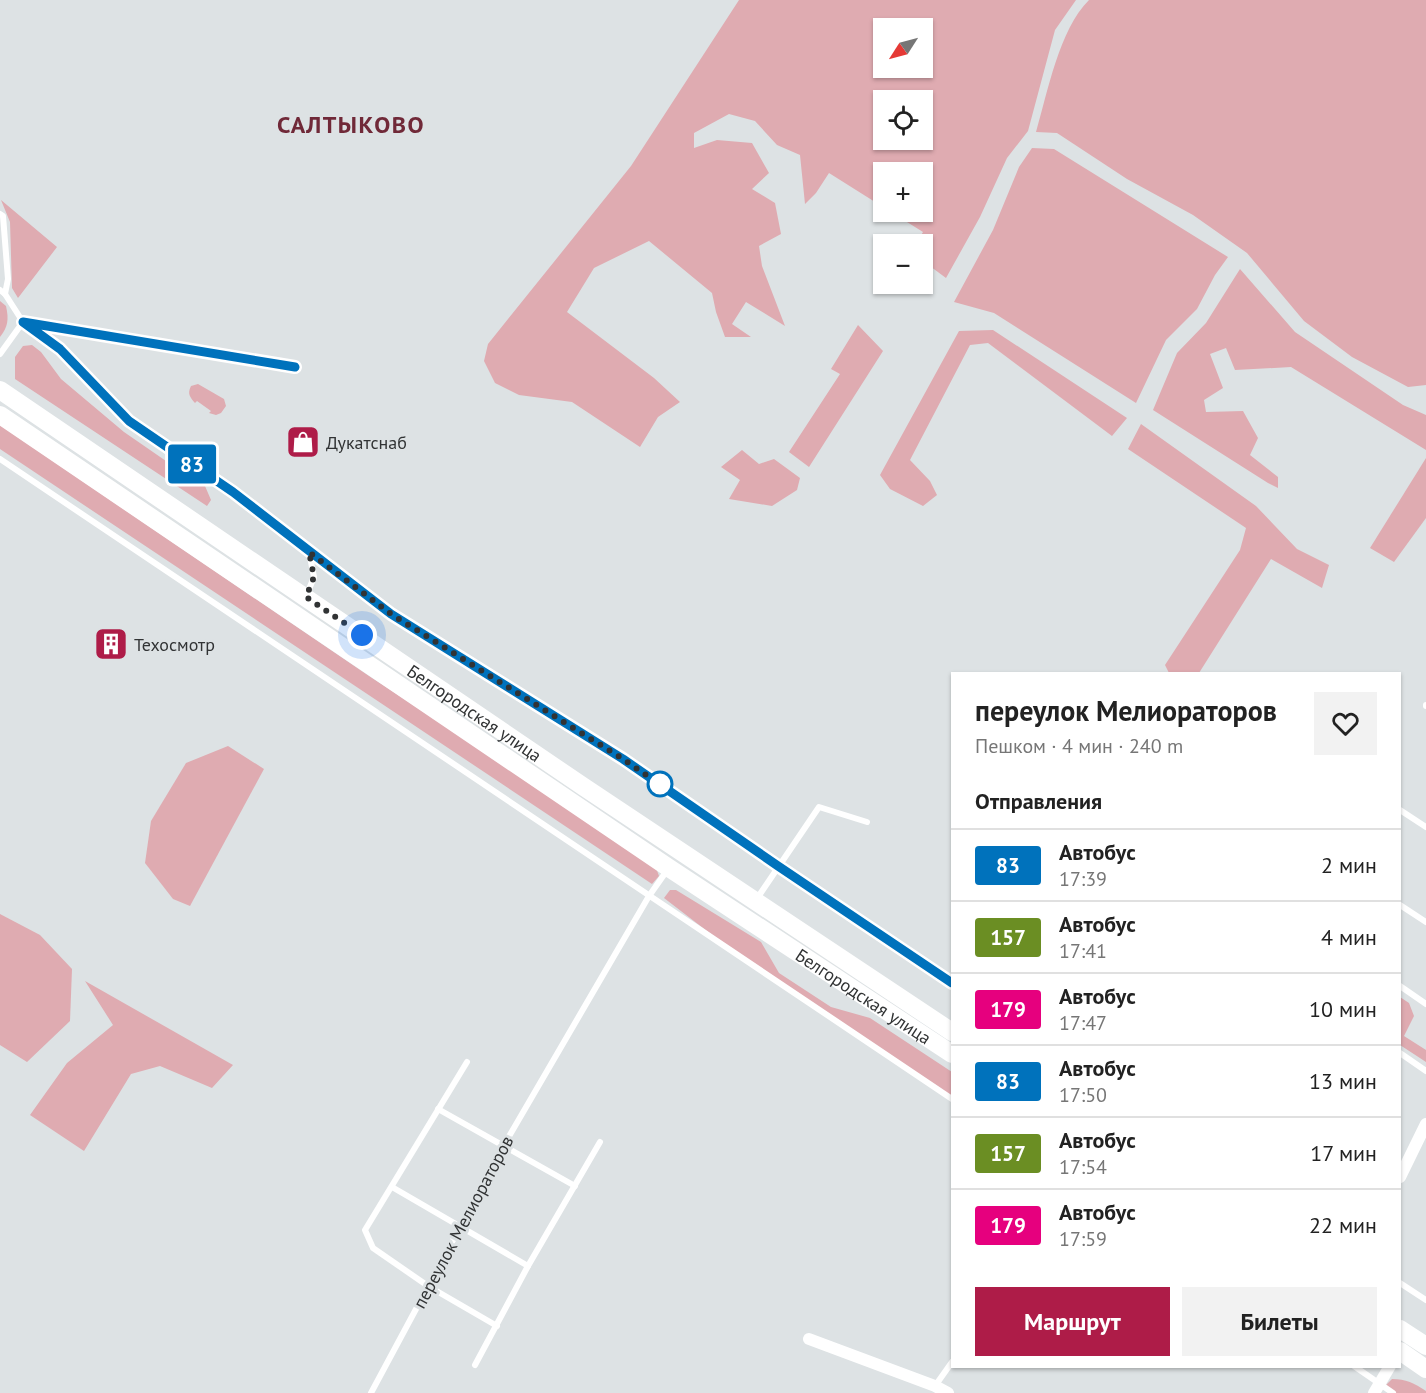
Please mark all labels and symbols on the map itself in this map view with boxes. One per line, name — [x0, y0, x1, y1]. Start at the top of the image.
north arrow — [873, 18, 933, 78]
district label: САЛТЫКОВО — [277, 109, 425, 140]
shop icon: Дукатснаб — [285, 424, 321, 460]
place label: Дукатснаб — [326, 431, 407, 454]
line badge: 83 — [165, 444, 219, 484]
your location — [347, 620, 377, 650]
building icon: Техосмотр — [93, 626, 129, 662]
place label: Техосмотр — [134, 633, 215, 656]
street label: Белгородская улица — [403, 659, 546, 767]
unlabelled marker — [647, 771, 673, 797]
street label: Белгородская улица — [792, 943, 936, 1049]
street label: переулок Мелиораторов — [408, 1132, 518, 1312]

